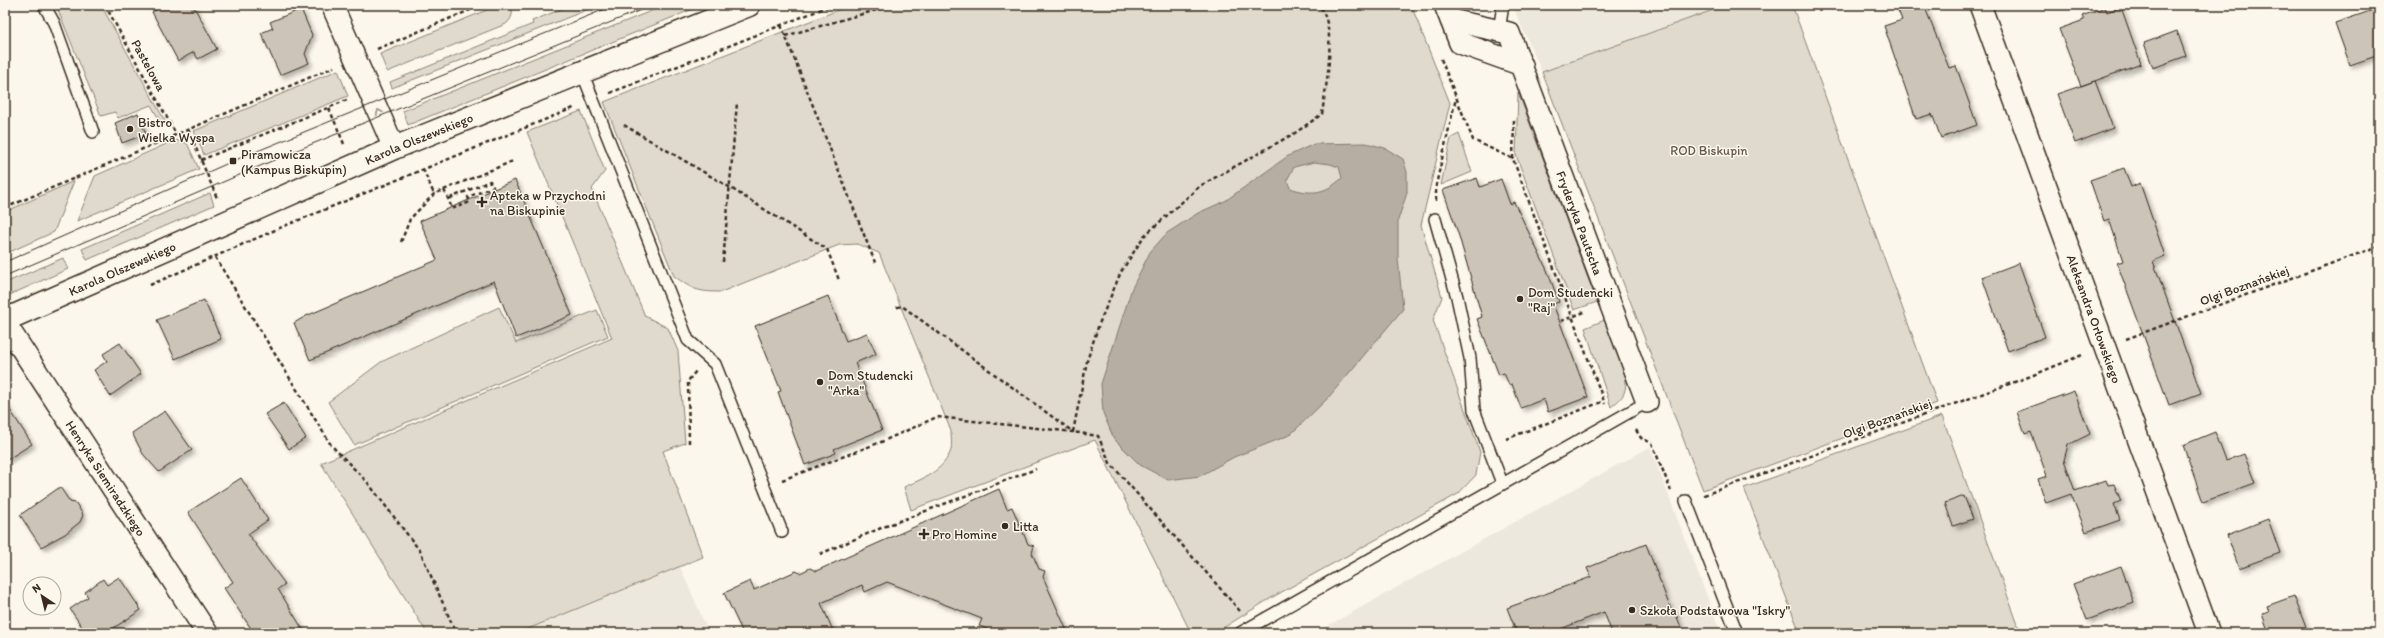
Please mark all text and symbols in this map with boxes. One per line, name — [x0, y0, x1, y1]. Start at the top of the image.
street label: Pastelowa — [128, 37, 169, 94]
one-way arrow — [376, 108, 384, 116]
street label: Karola Olszewskiego — [363, 110, 476, 168]
place label: Bistro Wielka Wyspa — [138, 115, 215, 145]
marker: Bistro Wielka Wyspa — [125, 124, 135, 134]
park label: ROD Biskupin — [1670, 143, 1748, 158]
place label: Piramowicza (Kampus Biskupin) — [241, 147, 347, 177]
marker: Piramowicza (Kampus Biskupin) — [228, 156, 238, 166]
street label: Fryderyka Pautscha — [1553, 169, 1606, 278]
place label: Apteka w Przychodni na Biskupinie — [490, 188, 605, 218]
marker: Apteka w Przychodni na Biskupinie — [477, 197, 487, 207]
street label: Karola Olszewskiego — [66, 238, 178, 299]
street label: Aleksandra Orłowskiego — [2064, 253, 2124, 386]
street label: Olgi Boznańskiej — [2198, 262, 2291, 309]
place label: Dom Studencki "Raj" — [1528, 285, 1613, 315]
marker: Dom Studencki "Raj" — [1515, 294, 1525, 304]
place label: Dom Studencki "Arka" — [828, 368, 913, 398]
marker: Dom Studencki "Arka" — [815, 377, 825, 387]
street label: Olgi Boznańskiej — [1841, 395, 1934, 442]
street label: Henryka Siemiradzkiego — [62, 418, 149, 539]
place label: Litta — [1013, 519, 1039, 534]
marker: Litta — [1000, 521, 1010, 531]
place label: Pro Homine — [932, 527, 997, 542]
marker: Pro Homine — [919, 529, 929, 539]
north arrow — [22, 576, 62, 616]
text: N — [30, 581, 43, 596]
place label: Szkoła Podstawowa "Iskry" — [1640, 603, 1790, 618]
marker: Szkoła Podstawowa "Iskry" — [1627, 605, 1637, 615]

